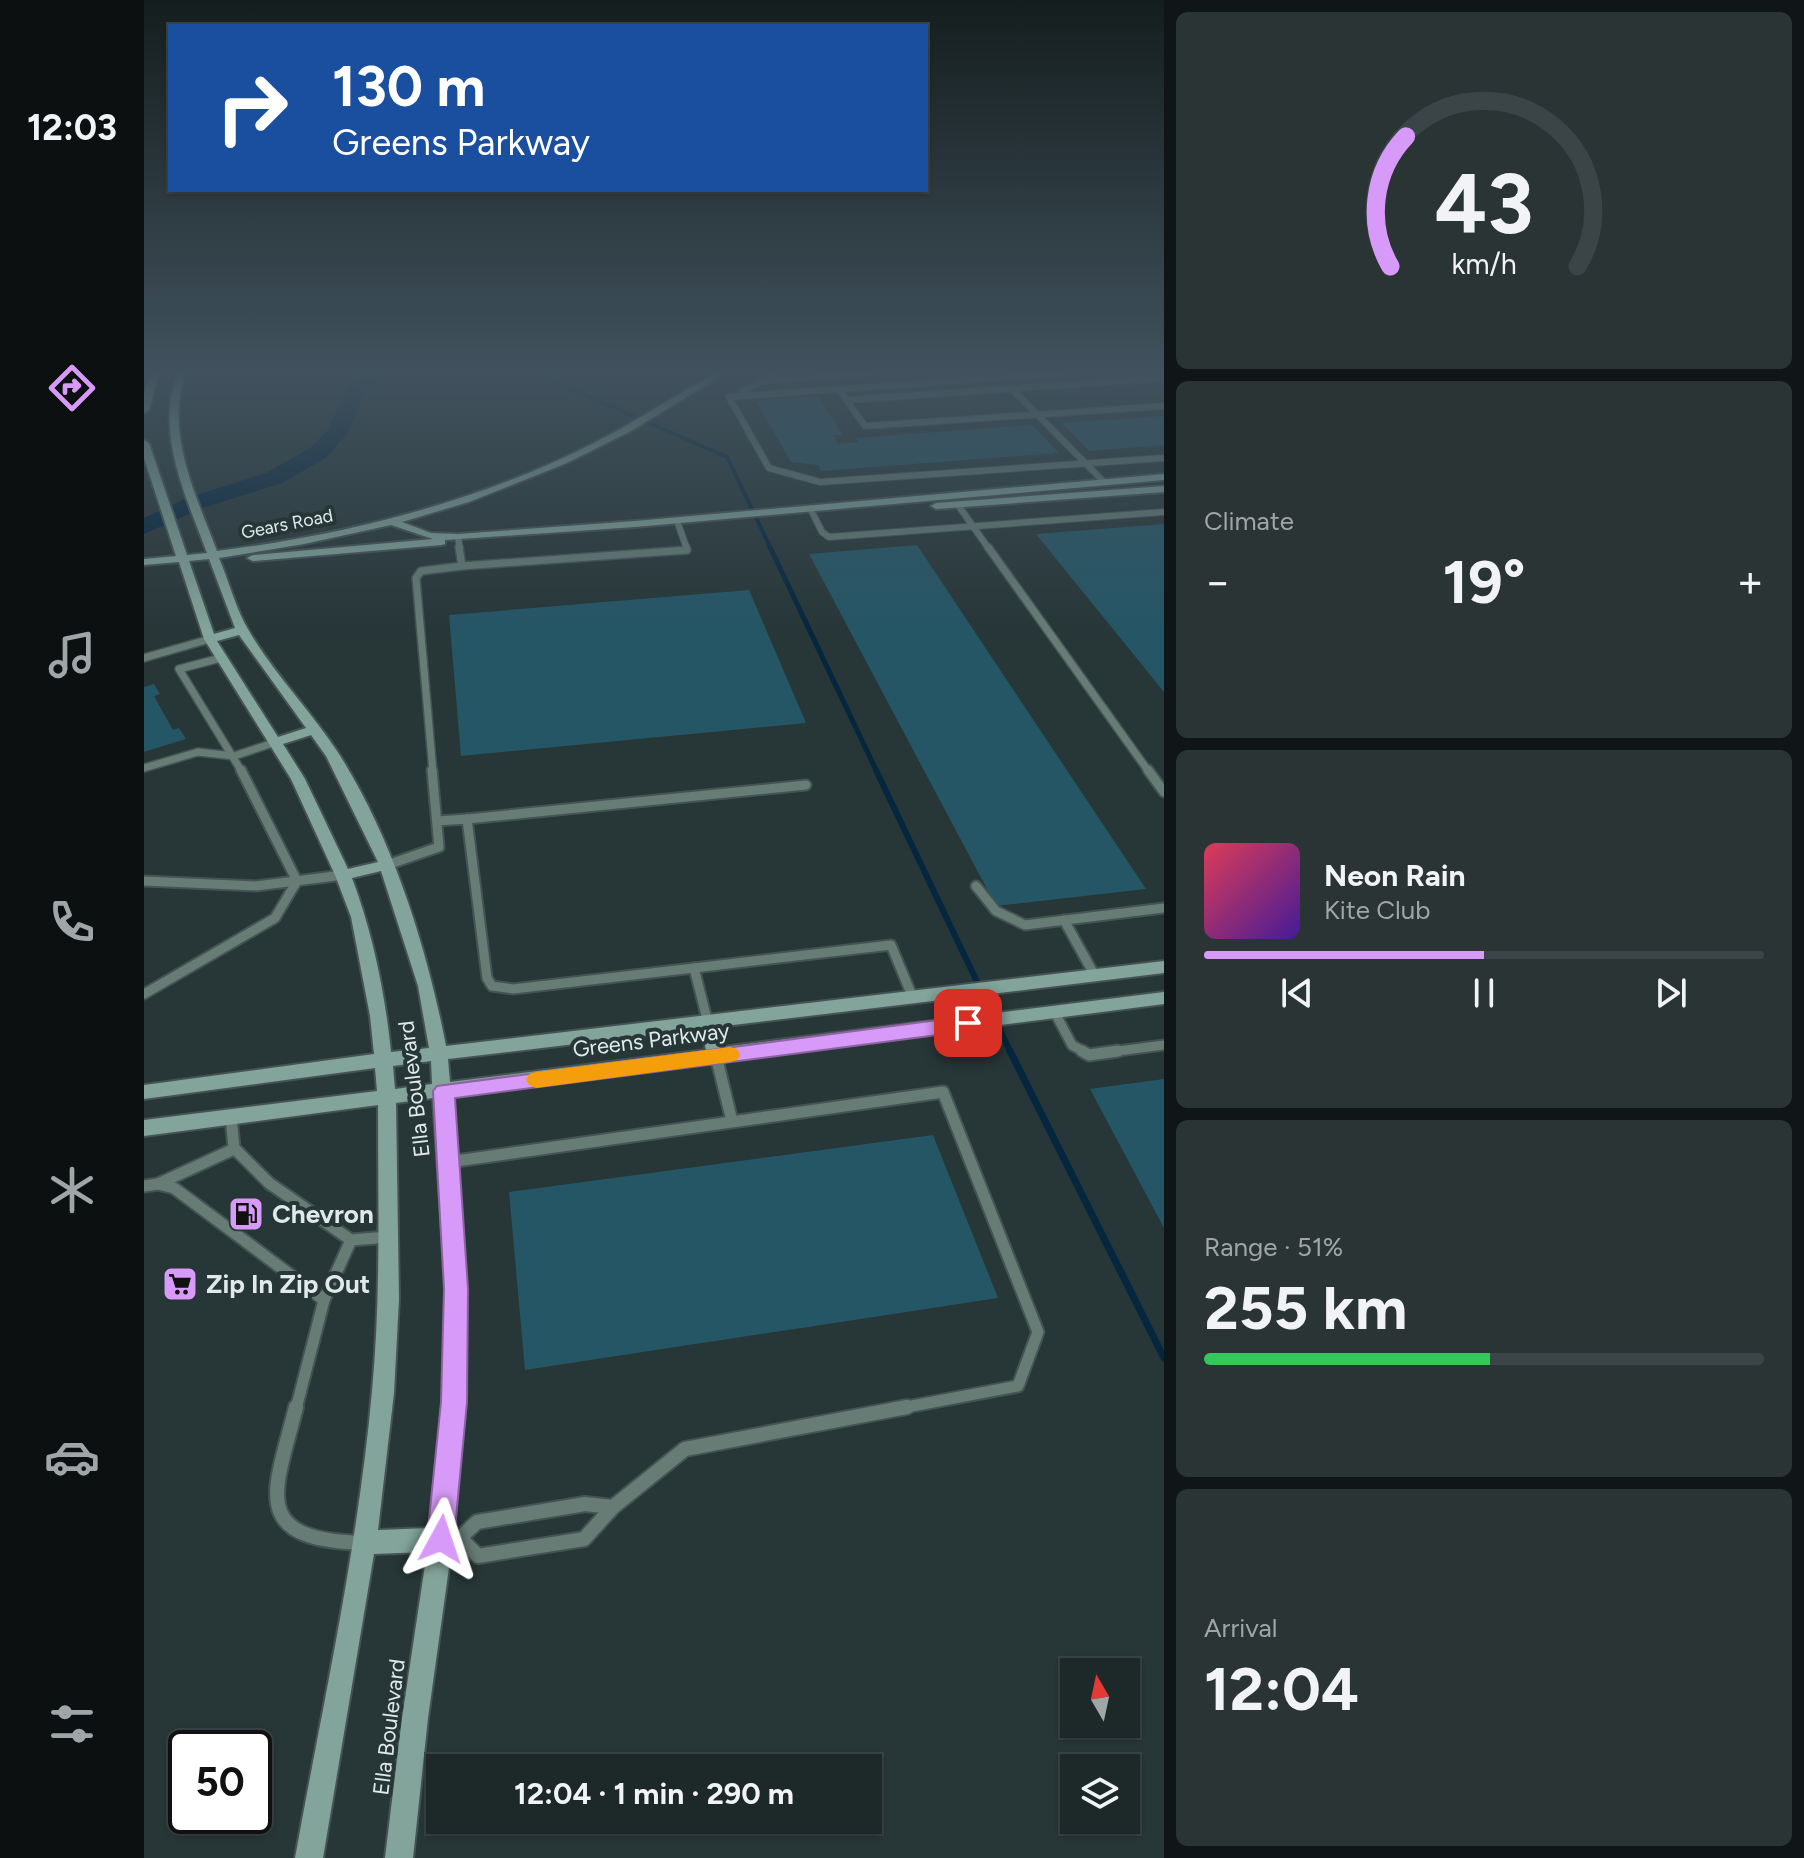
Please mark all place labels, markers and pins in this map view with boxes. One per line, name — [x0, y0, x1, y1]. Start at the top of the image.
pin — [934, 989, 1002, 1057]
fuel station icon: Chevron — [227, 1195, 265, 1233]
place label: Chevron — [272, 1198, 374, 1230]
supermarket icon: Zip In Zip Out — [161, 1265, 199, 1303]
place label: Zip In Zip Out — [206, 1268, 370, 1300]

